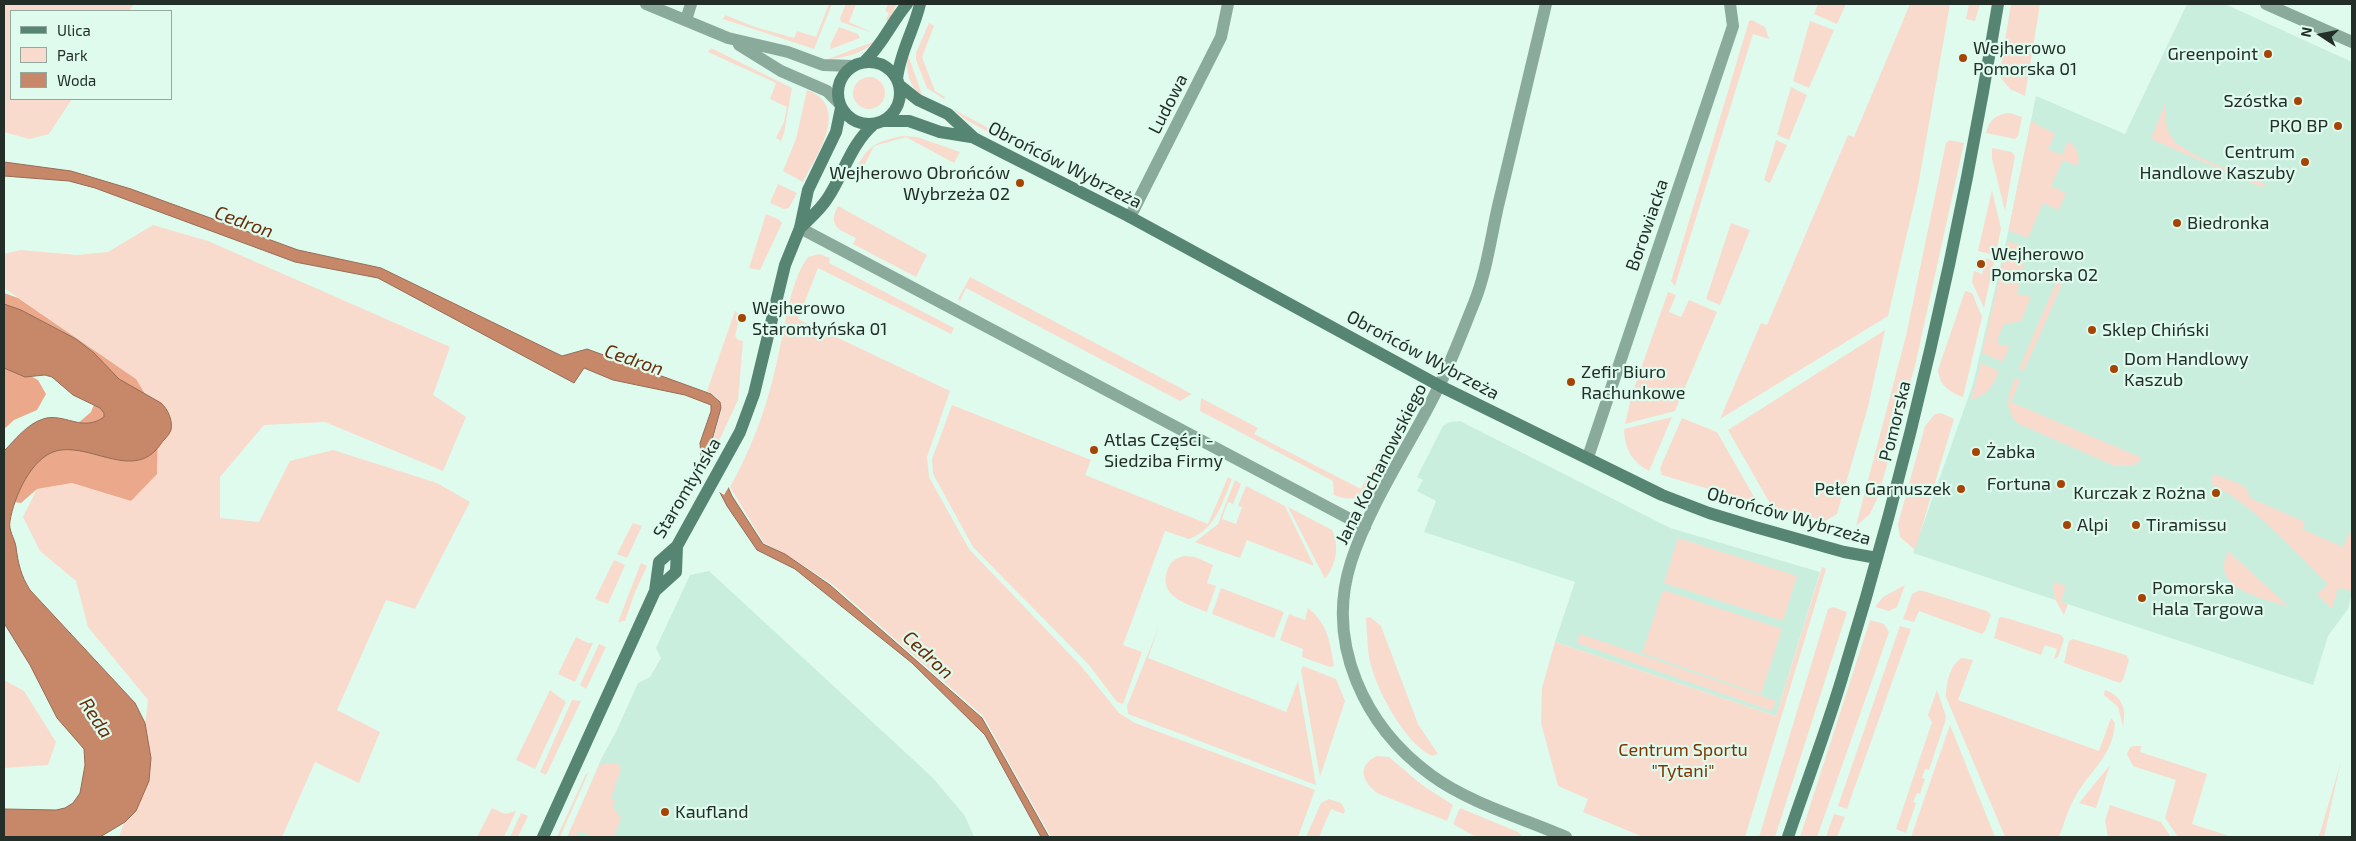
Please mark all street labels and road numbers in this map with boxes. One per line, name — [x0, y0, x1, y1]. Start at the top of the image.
street label: Ludowa — [1144, 70, 1192, 138]
street label: Obrońców Wybrzeża — [985, 117, 1145, 213]
street label: Borowiacka — [1621, 176, 1673, 274]
street label: Obrońców Wybrzeża — [1343, 306, 1503, 404]
street label: Pomorska — [1875, 379, 1915, 463]
street label: Jana Kochanowskiego — [1331, 380, 1431, 548]
street label: Staromłyńska — [649, 434, 725, 542]
street label: Obrońców Wybrzeża — [1705, 482, 1873, 550]

